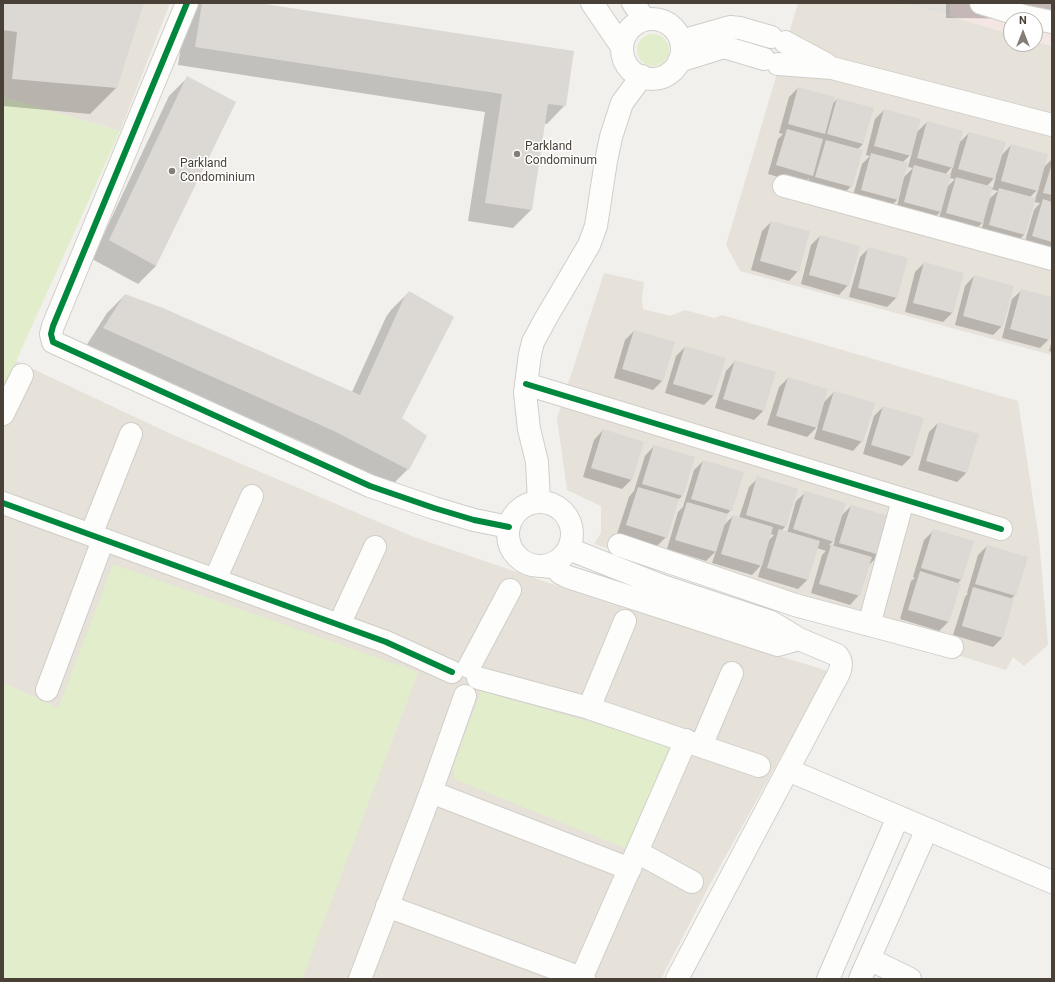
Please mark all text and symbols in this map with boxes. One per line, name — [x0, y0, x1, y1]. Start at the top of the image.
north arrow — [1003, 12, 1043, 52]
text: N — [1019, 14, 1027, 27]
place label: Parkland Condominum — [525, 140, 597, 168]
marker: Parkland Condominum — [512, 149, 522, 159]
place label: Parkland Condominium — [180, 157, 255, 185]
marker: Parkland Condominium — [167, 166, 177, 176]

